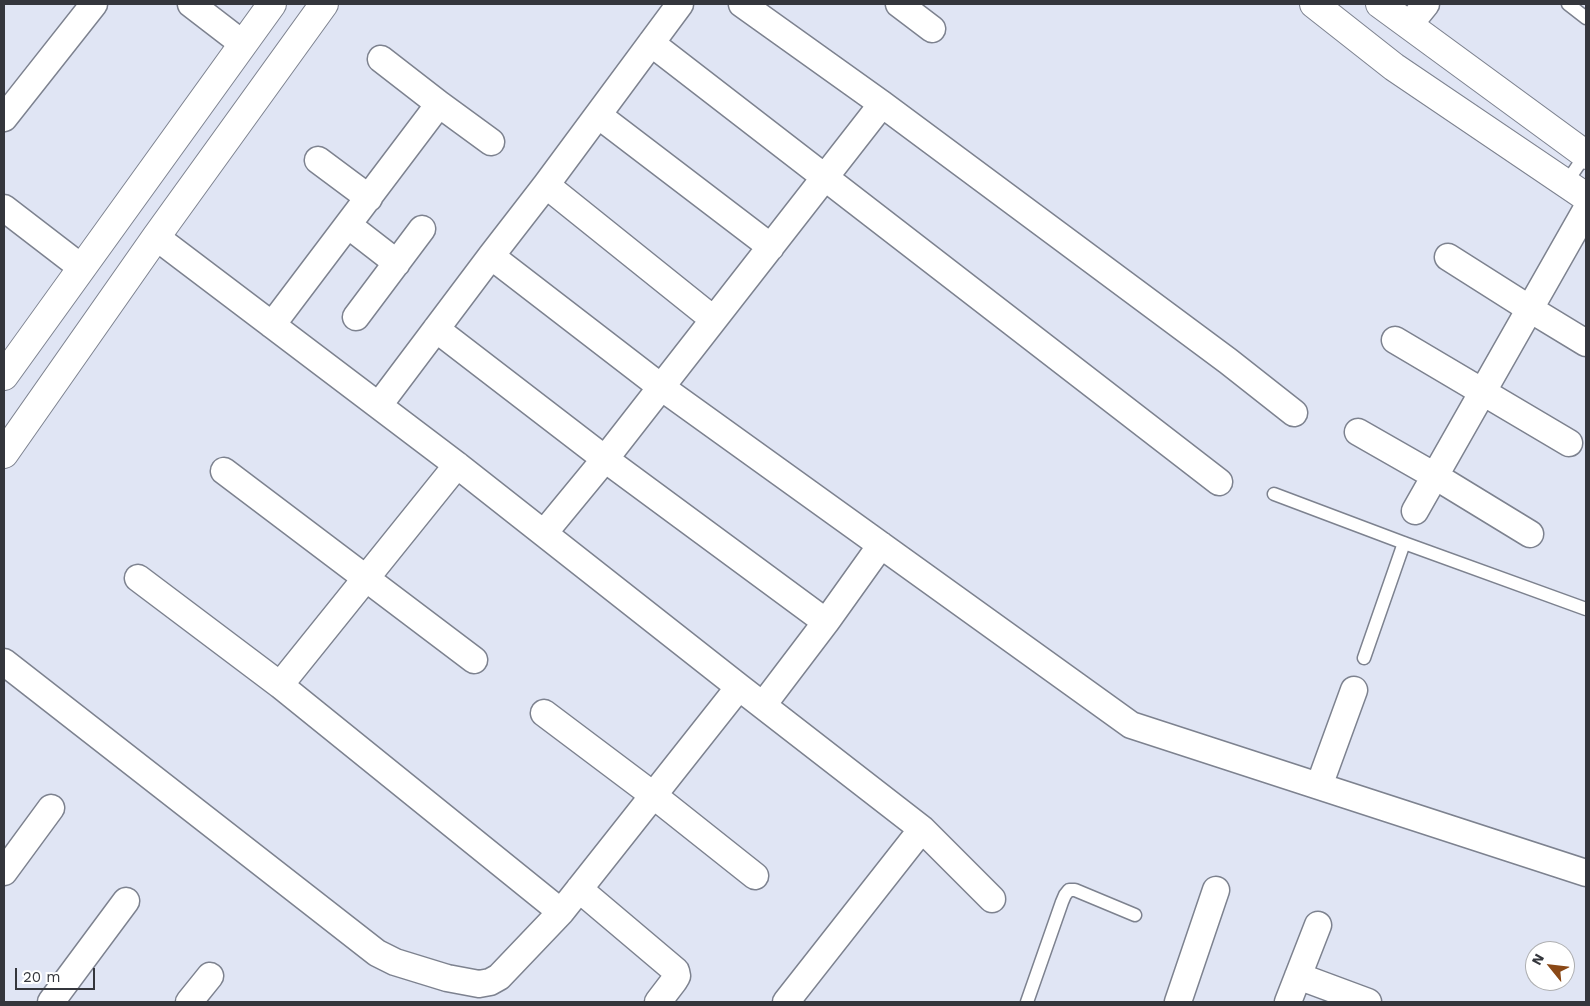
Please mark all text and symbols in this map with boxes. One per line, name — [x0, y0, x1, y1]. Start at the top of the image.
north arrow — [1525, 941, 1575, 991]
text: N — [1528, 951, 1547, 968]
scale bar — [18, 958, 98, 990]
text: 20 m — [23, 968, 61, 986]

